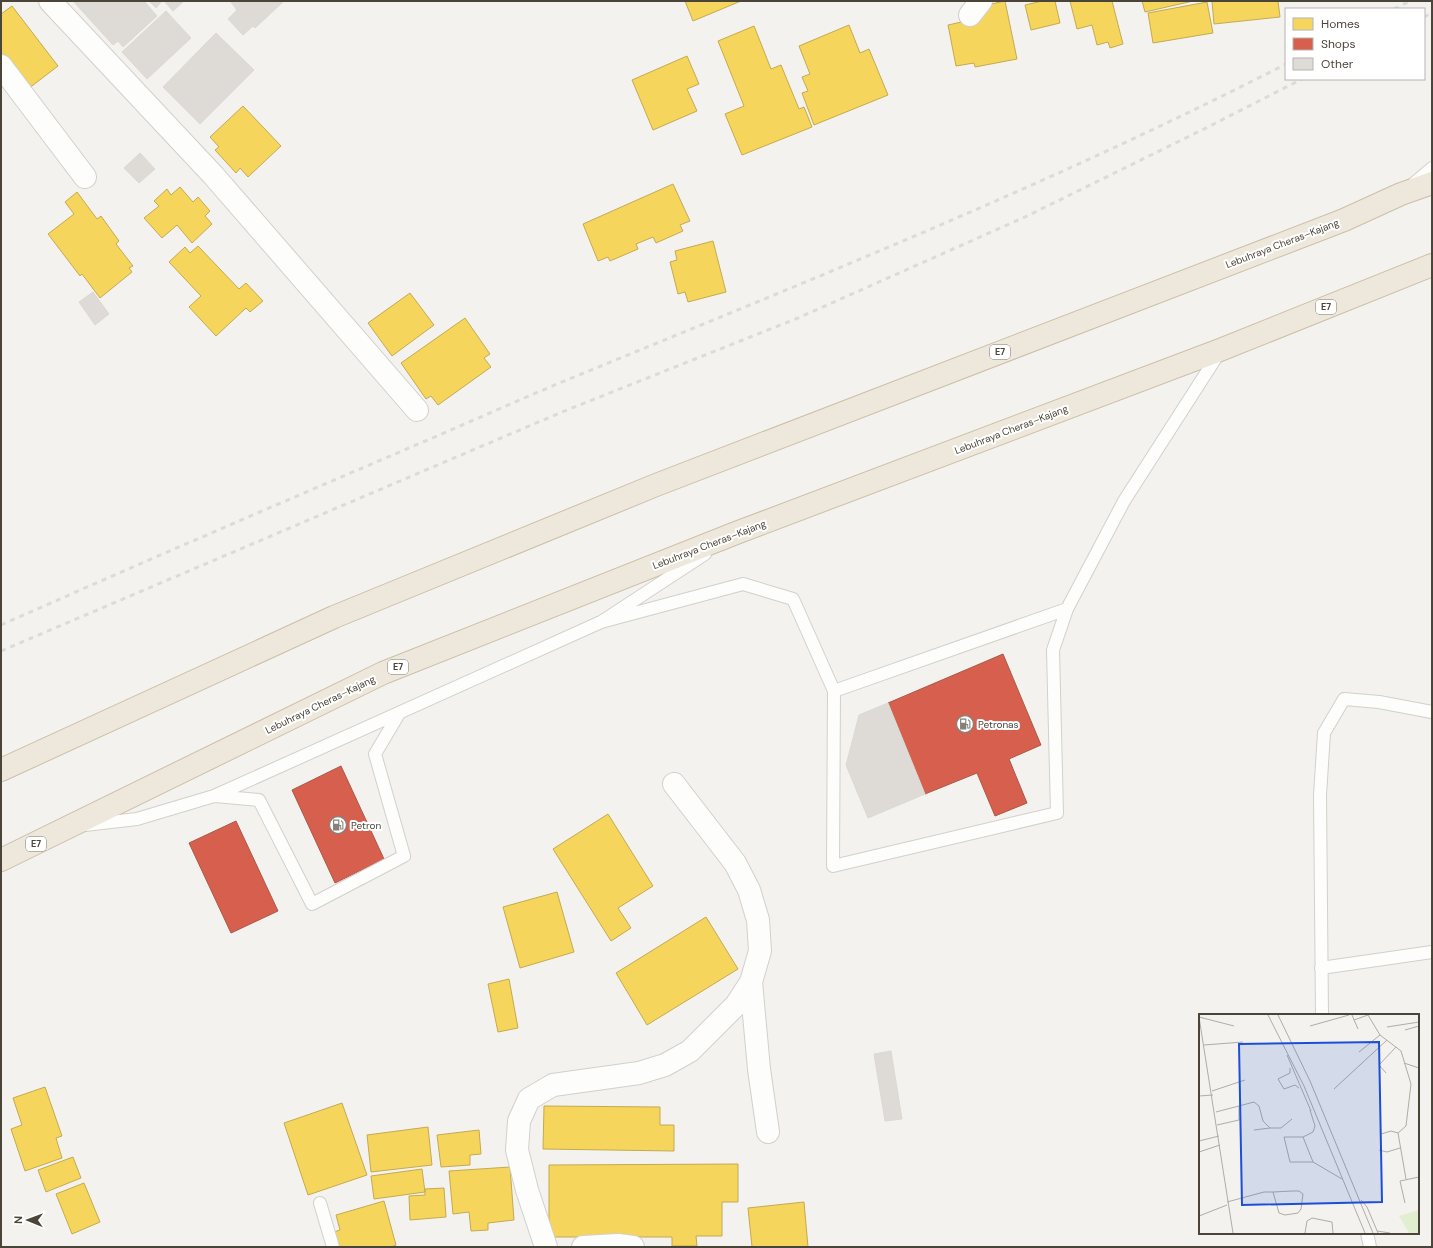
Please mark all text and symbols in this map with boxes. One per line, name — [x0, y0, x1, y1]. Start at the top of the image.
legend — [1285, 8, 1425, 80]
text: Homes — [1321, 16, 1360, 32]
text: Shops — [1321, 36, 1356, 52]
text: Other — [1321, 56, 1354, 72]
street label: Lebuhraya Cheras–Kajang — [1224, 216, 1341, 271]
road number: E7 — [1316, 300, 1336, 314]
road number: E7 — [990, 345, 1010, 359]
street label: Lebuhraya Cheras–Kajang — [953, 402, 1070, 457]
street label: Lebuhraya Cheras–Kajang — [651, 517, 768, 572]
road number: E7 — [388, 660, 408, 674]
street label: Lebuhraya Cheras–Kajang — [263, 672, 378, 737]
fuel station icon: Petronas — [955, 714, 975, 734]
place label: Petronas — [978, 718, 1019, 731]
fuel station icon: Petron — [328, 815, 348, 835]
place label: Petron — [351, 819, 381, 832]
road number: E7 — [26, 837, 46, 851]
inset map — [1199, 1014, 1419, 1234]
north arrow — [8, 1200, 48, 1240]
text: N — [11, 1216, 25, 1224]

